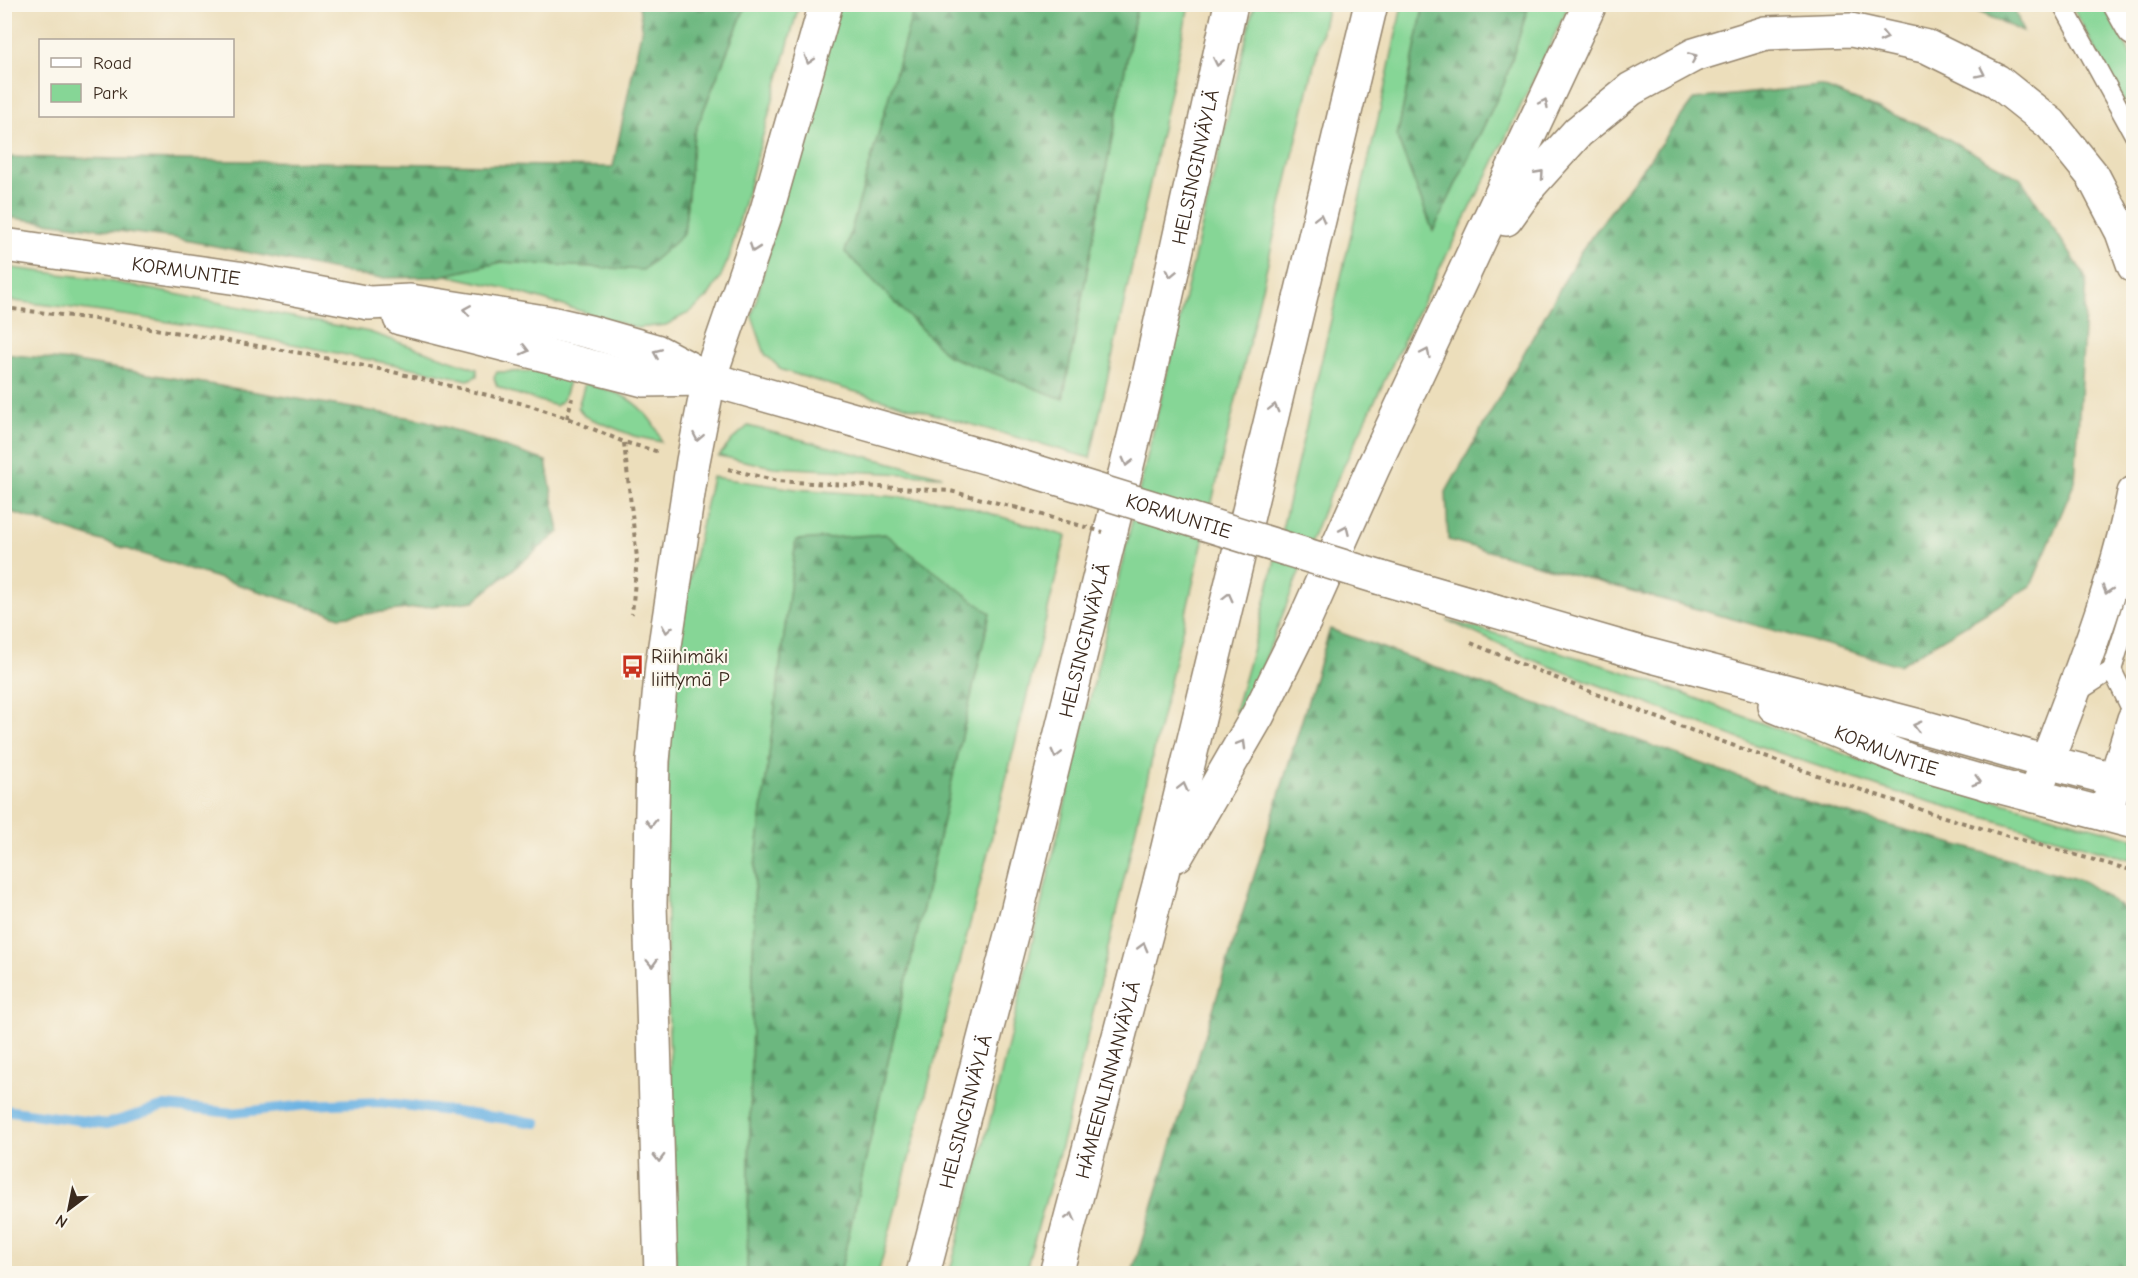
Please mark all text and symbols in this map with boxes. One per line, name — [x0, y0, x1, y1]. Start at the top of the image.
one-way arrow — [1878, 30, 1888, 43]
legend — [39, 39, 234, 117]
one-way arrow — [1687, 52, 1698, 64]
text: Road — [93, 53, 132, 74]
one-way arrow — [804, 54, 816, 65]
one-way arrow — [1212, 56, 1225, 66]
one-way arrow — [1974, 65, 1985, 77]
text: Park — [93, 83, 128, 104]
street label: HELSINGINVÄYLÄ — [1167, 87, 1224, 247]
one-way arrow — [1537, 99, 1549, 110]
one-way arrow — [1533, 170, 1544, 181]
one-way arrow — [1312, 213, 1325, 223]
one-way arrow — [749, 242, 762, 253]
street label: KORMUNTIE — [130, 252, 242, 290]
one-way arrow — [1166, 267, 1179, 277]
one-way arrow — [462, 304, 472, 316]
one-way arrow — [520, 342, 530, 355]
one-way arrow — [652, 348, 663, 360]
one-way arrow — [1419, 349, 1431, 360]
one-way arrow — [1267, 403, 1280, 413]
one-way arrow — [692, 431, 705, 441]
one-way arrow — [1122, 457, 1135, 467]
street label: KORMUNTIE — [1123, 489, 1234, 543]
one-way arrow — [1337, 526, 1349, 537]
street label: HELSINGINVÄYLÄ — [1054, 560, 1115, 720]
one-way arrow — [2102, 584, 2114, 595]
one-way arrow — [1221, 593, 1234, 603]
one-way arrow — [662, 625, 674, 634]
place label: Riihimäki liittymä P — [651, 645, 730, 691]
bus stop icon: Riihimäki liittymä P — [620, 654, 646, 680]
street label: KORMUNTIE — [1831, 720, 1941, 781]
one-way arrow — [1912, 720, 1922, 733]
one-way arrow — [1234, 739, 1246, 750]
one-way arrow — [1050, 749, 1063, 759]
one-way arrow — [1971, 774, 1982, 786]
one-way arrow — [1175, 782, 1188, 792]
one-way arrow — [645, 819, 658, 828]
one-way arrow — [1135, 942, 1148, 952]
one-way arrow — [645, 958, 658, 967]
street label: HÄMEENLINNANVÄYLÄ — [1071, 978, 1145, 1181]
street label: HELSINGINVÄYLÄ — [935, 1032, 997, 1191]
one-way arrow — [653, 1153, 665, 1162]
north arrow — [39, 1179, 99, 1239]
text: N — [52, 1210, 71, 1231]
one-way arrow — [1064, 1212, 1076, 1223]

